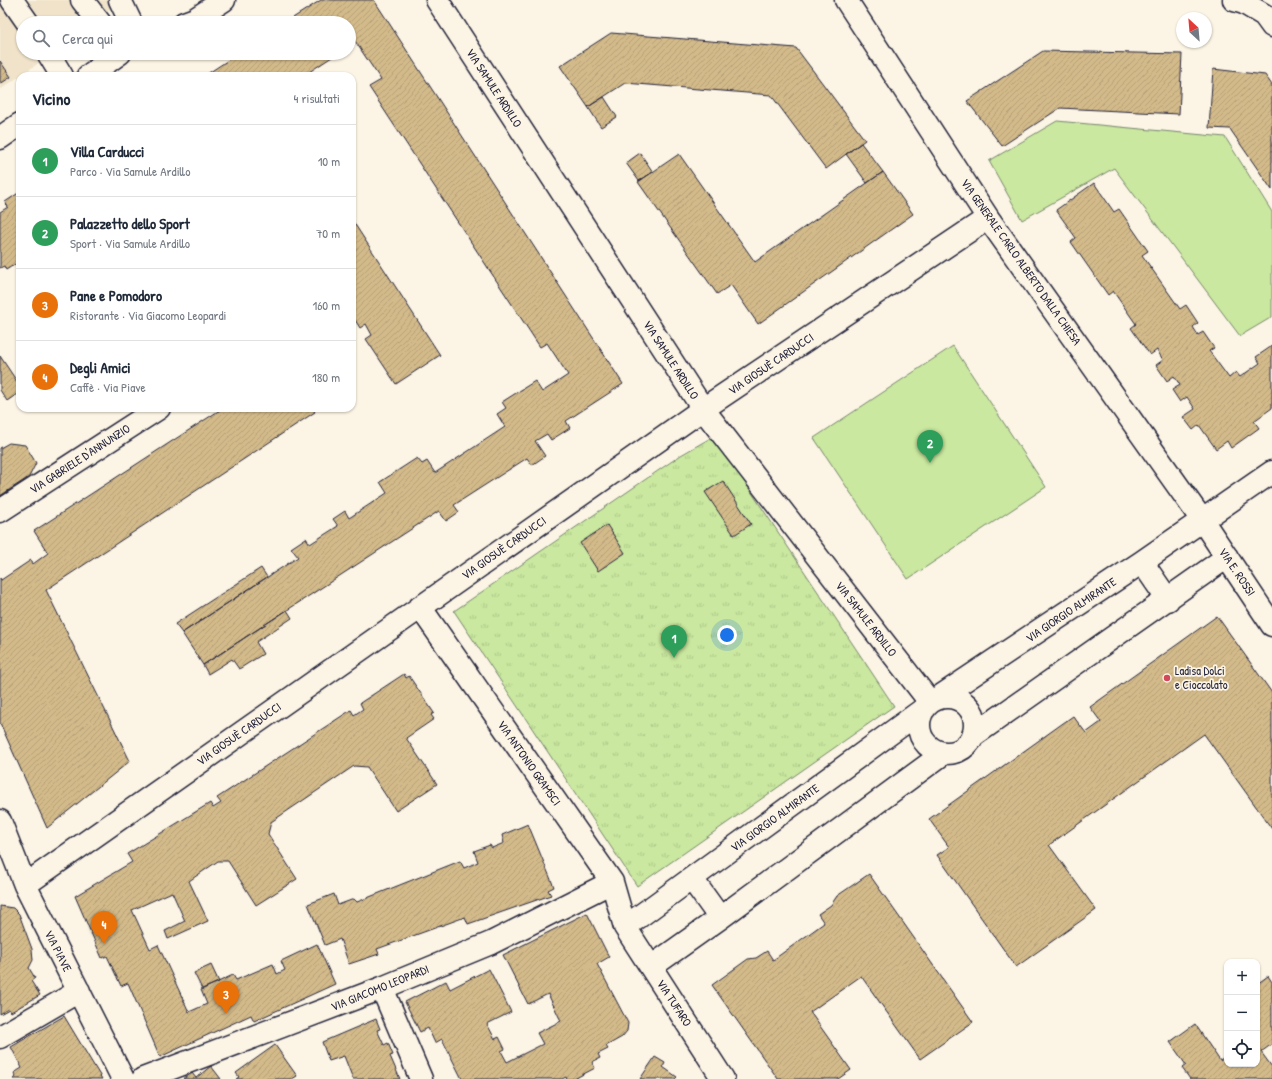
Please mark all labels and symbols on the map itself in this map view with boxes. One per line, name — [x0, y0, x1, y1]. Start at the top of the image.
north arrow — [1176, 12, 1212, 48]
street label: VIA SAMULE ARDILLO — [462, 45, 527, 131]
street label: VIA GENERALE CARLO ALBERTO DALLA CHIESA — [957, 175, 1086, 348]
street label: VIA SAMULE ARDILLO — [639, 317, 704, 403]
street label: VIA GIOSUÈ CARDUCCI — [725, 329, 817, 399]
street label: VIA GABRIELE D'ANNUNZIO — [26, 419, 134, 498]
pin: 2 — [917, 430, 943, 463]
street label: VIA GIOSUÈ CARDUCCI — [458, 512, 549, 583]
street label: VIA E. ROSSI — [1215, 544, 1260, 599]
street label: VIA GIORGIO ALMIRANTE — [1022, 573, 1120, 646]
street label: VIA SAMULE ARDILLO — [832, 578, 901, 660]
pin: 1 — [661, 625, 687, 658]
your location — [717, 625, 737, 645]
place label: Ladisa Dolci e Cioccolato — [1175, 662, 1228, 693]
marker: Ladisa Dolci e Cioccolato — [1162, 673, 1172, 683]
street label: VIA GIOSUÈ CARDUCCI — [193, 698, 284, 769]
street label: VIA ANTONIO GRAMSCI — [494, 717, 565, 809]
street label: VIA GIORGIO ALMIRANTE — [727, 779, 823, 856]
pin: 4 — [91, 911, 117, 944]
street label: VIA PIAVE — [41, 927, 76, 975]
street label: VIA GIACOMO LEOPARDI — [328, 960, 431, 1015]
street label: VIA TUFARO — [653, 976, 696, 1030]
pin: 3 — [213, 981, 239, 1014]

